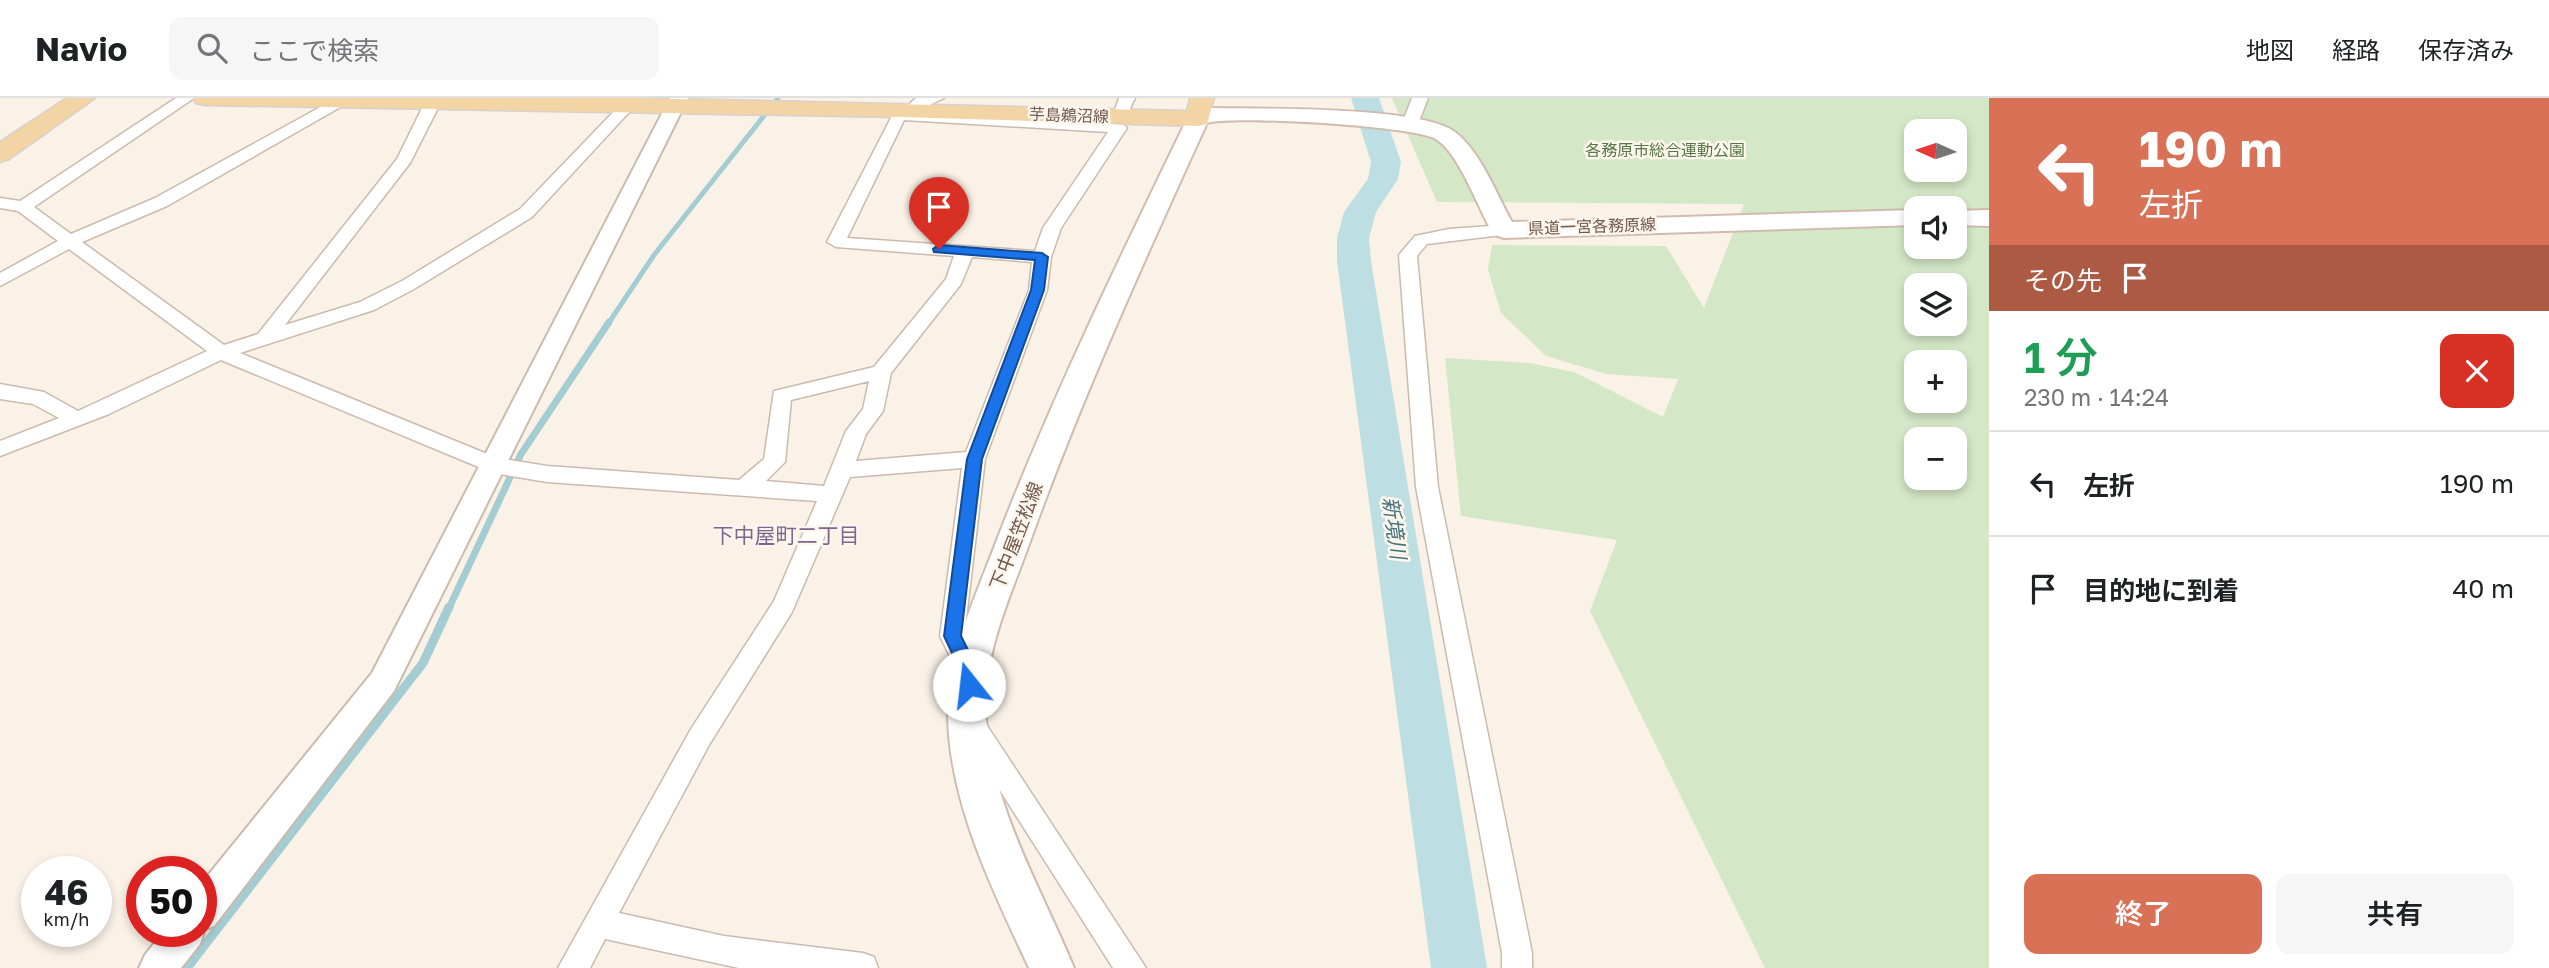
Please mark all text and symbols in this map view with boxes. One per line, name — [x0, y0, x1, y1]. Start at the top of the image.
search box — [169, 17, 659, 80]
text: Navio — [35, 29, 127, 68]
icon: search — [193, 29, 231, 67]
text: ここで検索 — [249, 35, 379, 66]
text: 地図 — [2246, 35, 2294, 64]
text: 経路 — [2332, 35, 2380, 64]
text: 保存済み — [2418, 35, 2514, 64]
street label: 芋島鵜沼線 — [1029, 104, 1109, 126]
north arrow — [1904, 119, 1967, 182]
map controls — [1904, 119, 1967, 490]
text: 190 m — [2139, 119, 2282, 178]
icon: left — [2024, 126, 2115, 217]
park label: 各務原市総合運動公園 — [1585, 140, 1745, 160]
pin — [909, 177, 969, 249]
text: 左折 — [2139, 185, 2203, 223]
icon: arrive — [920, 188, 958, 226]
button: sound — [1904, 196, 1967, 259]
street label: 県道一宮各務原線 — [1528, 214, 1656, 238]
icon: arrive — [2116, 259, 2154, 297]
text: その先 — [2024, 265, 2102, 296]
button: layers — [1904, 273, 1967, 336]
text: 1 分 — [2024, 332, 2098, 382]
button: close — [2440, 334, 2514, 408]
button: + — [1904, 350, 1967, 413]
text: 230 m · 14:24 — [2024, 383, 2169, 411]
button: − — [1904, 427, 1967, 490]
icon: left — [2024, 465, 2062, 503]
text: 190 m — [2440, 468, 2514, 499]
text: 左折 — [2083, 470, 2135, 501]
street label: 下中屋笠松線 — [984, 478, 1047, 593]
water label: 新境川 — [1378, 495, 1413, 563]
district label: 下中屋町二丁目 — [713, 522, 860, 548]
icon: arrive — [2024, 570, 2062, 608]
text: 40 m — [2453, 573, 2514, 604]
text: 目的地に到着 — [2083, 575, 2239, 606]
position arrow — [932, 648, 1006, 722]
speed limit sign: 50 — [126, 856, 217, 947]
text: 46 — [44, 871, 89, 913]
button: 終了 — [2024, 874, 2262, 954]
button: 共有 — [2276, 874, 2514, 954]
text: km/h — [44, 908, 89, 930]

